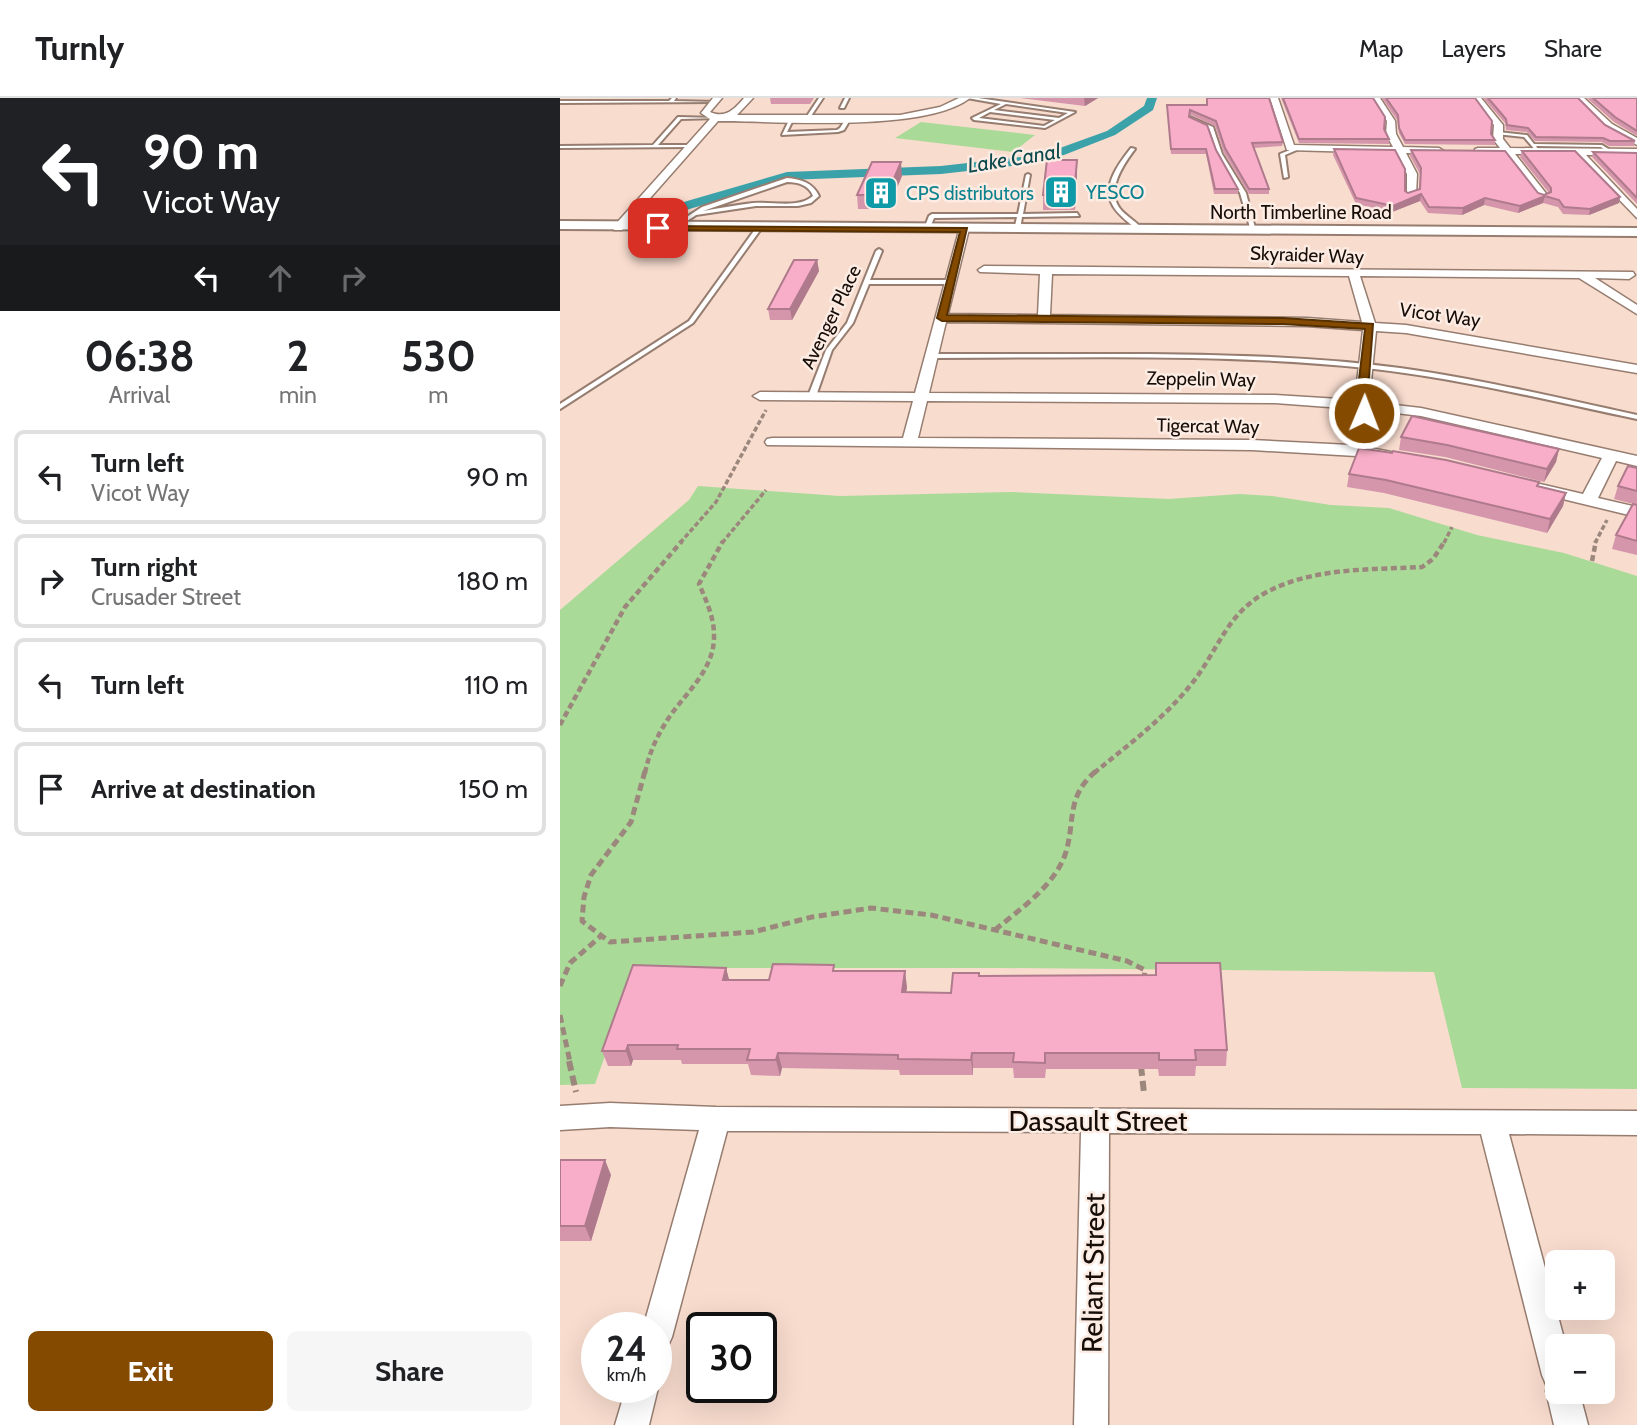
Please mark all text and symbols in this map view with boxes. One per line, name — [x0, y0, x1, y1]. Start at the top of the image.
text: Turnly — [35, 28, 124, 68]
text: Map — [1359, 34, 1403, 63]
text: Layers — [1441, 34, 1506, 63]
text: Share — [1544, 34, 1602, 63]
text: 90 m — [143, 122, 259, 181]
icon: left — [28, 126, 119, 217]
water label: Lake Canal — [966, 138, 1062, 178]
building icon: YESCO — [1042, 173, 1080, 211]
building icon: CPS distributors — [862, 174, 900, 212]
place label: YESCO — [1085, 181, 1144, 204]
text: Vicot Way — [143, 182, 280, 221]
place label: CPS distributors — [906, 182, 1034, 205]
pin — [628, 198, 688, 258]
street label: North Timberline Road — [1210, 201, 1392, 224]
icon: arrive — [639, 209, 677, 247]
street label: Skyraider Way — [1250, 242, 1365, 268]
icon: left — [188, 259, 226, 297]
icon: ahead — [261, 259, 299, 297]
icon: right — [334, 259, 372, 297]
street label: Avenger Place — [796, 261, 866, 373]
street label: Vicot Way — [1398, 298, 1482, 332]
text: 06:38 — [84, 330, 195, 382]
text: 2 — [287, 330, 309, 382]
text: 530 — [401, 330, 476, 382]
street label: Zeppelin Way — [1146, 367, 1256, 391]
position arrow — [1327, 376, 1401, 450]
text: Arrival — [109, 381, 170, 409]
text: min — [279, 381, 317, 409]
text: m — [428, 381, 448, 409]
street label: Tigercat Way — [1156, 414, 1260, 438]
text: Turn left — [91, 447, 184, 479]
icon: left — [32, 458, 70, 496]
text: 90 m — [466, 461, 528, 493]
text: Vicot Way — [91, 479, 190, 507]
text: Turn right — [91, 551, 197, 583]
icon: right — [32, 562, 70, 600]
text: 180 m — [457, 565, 528, 597]
text: Crusader Street — [91, 583, 241, 611]
icon: left — [32, 666, 70, 704]
text: Turn left — [91, 669, 184, 701]
text: 110 m — [464, 669, 528, 701]
icon: arrive — [32, 770, 70, 808]
text: Arrive at destination — [91, 773, 316, 805]
text: 150 m — [459, 773, 528, 805]
street label: Dassault Street — [1008, 1104, 1188, 1138]
street label: Reliant Street — [1075, 1193, 1111, 1353]
map controls — [1545, 1250, 1615, 1404]
button: + — [1545, 1250, 1615, 1320]
speed limit sign: 30 — [686, 1312, 777, 1403]
text: 24 — [606, 1327, 647, 1370]
button: Exit — [28, 1331, 273, 1411]
button: Share — [287, 1331, 532, 1411]
button: − — [1545, 1334, 1615, 1404]
text: km/h — [607, 1364, 646, 1386]

